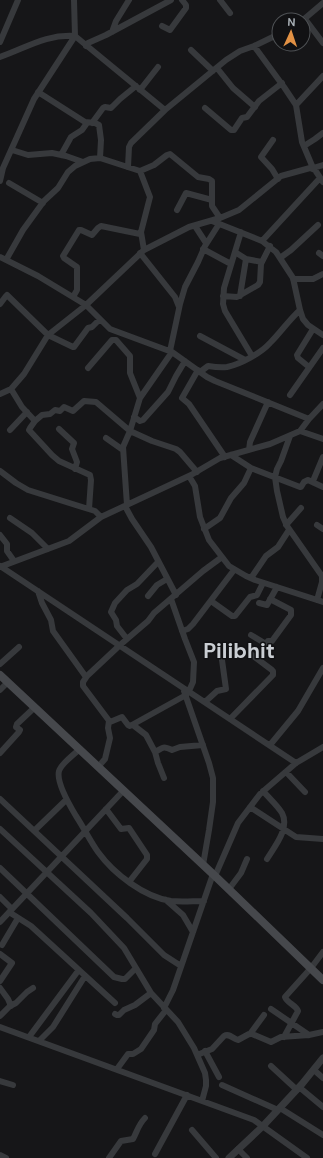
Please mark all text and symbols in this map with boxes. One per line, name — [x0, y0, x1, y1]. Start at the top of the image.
north arrow — [271, 12, 311, 52]
text: N — [287, 15, 296, 29]
district label: Pilibhit — [203, 637, 275, 665]

